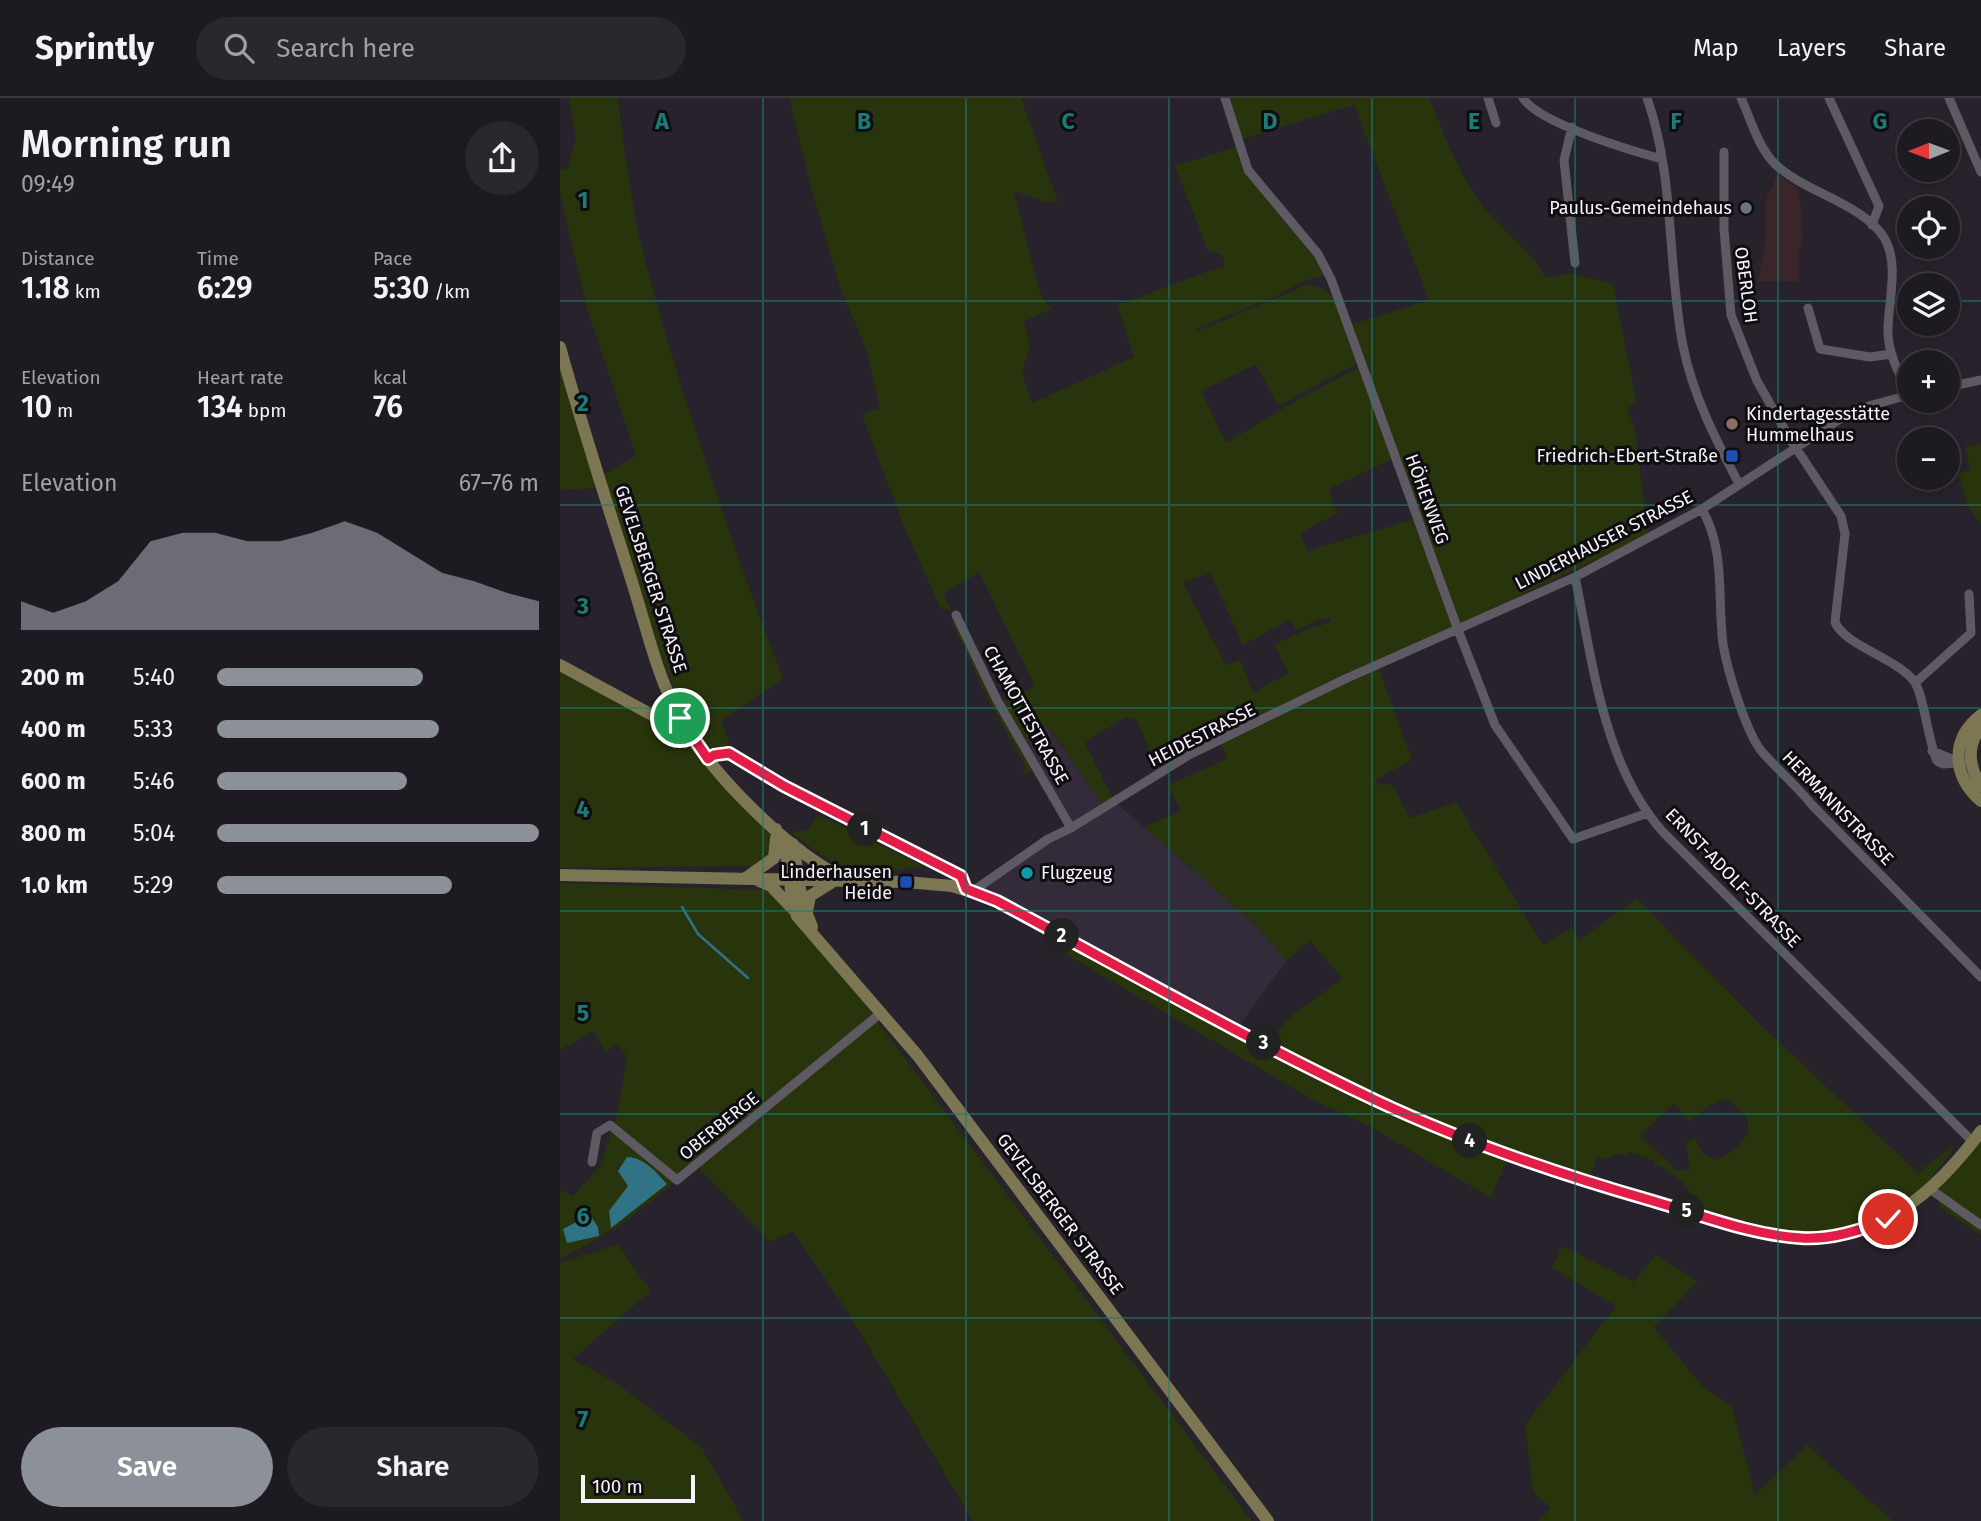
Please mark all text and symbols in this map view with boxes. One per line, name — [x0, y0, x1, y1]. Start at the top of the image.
search box — [196, 17, 686, 80]
text: Sprintly — [35, 28, 154, 68]
icon: search — [220, 29, 258, 67]
text: Search here — [276, 33, 415, 64]
text: Map — [1693, 34, 1739, 62]
text: Layers — [1777, 34, 1846, 62]
text: Share — [1884, 34, 1946, 62]
text: A — [654, 107, 669, 135]
text: B — [857, 107, 871, 135]
text: C — [1061, 107, 1075, 135]
text: D — [1263, 107, 1278, 135]
text: E — [1468, 107, 1480, 135]
text: F — [1670, 107, 1682, 135]
text: G — [1873, 107, 1887, 135]
north arrow — [1897, 119, 1960, 182]
map controls — [1897, 119, 1960, 490]
text: Morning run — [21, 121, 232, 167]
button: share — [465, 121, 539, 195]
text: 09:49 — [21, 170, 75, 198]
text: 1 — [578, 186, 588, 214]
button: locate — [1897, 196, 1960, 259]
place label: Paulus-Gemeindehaus — [1549, 197, 1732, 219]
marker: Paulus-Gemeindehaus — [1738, 200, 1754, 216]
street label: OBERLOH — [1730, 245, 1762, 325]
text: Distance — [21, 247, 95, 270]
text: Time — [197, 247, 239, 270]
text: Pace — [373, 247, 412, 270]
text: 1.18 — [21, 270, 70, 306]
text: 6:29 — [197, 270, 253, 306]
text: 5:30 — [373, 270, 429, 306]
button: layers — [1897, 273, 1960, 336]
text: km — [70, 280, 101, 303]
text: /km — [429, 280, 470, 303]
button: + — [1897, 350, 1960, 413]
text: Elevation — [21, 366, 101, 389]
text: Heart rate — [197, 366, 284, 389]
text: kcal — [373, 366, 407, 389]
text: 10 — [21, 389, 52, 425]
text: 134 — [197, 389, 243, 425]
text: 76 — [373, 389, 403, 425]
text: 2 — [577, 389, 589, 417]
text: m — [52, 399, 73, 422]
text: bpm — [243, 399, 287, 422]
place label: Kindertagesstätte Hummelhaus — [1746, 403, 1890, 446]
marker: Kindertagesstätte Hummelhaus — [1724, 416, 1740, 432]
button: − — [1897, 427, 1960, 490]
place label: Friedrich-Ebert-Straße — [1536, 445, 1718, 467]
marker: Friedrich-Ebert-Straße — [1724, 448, 1740, 464]
street label: HÖHENWEG — [1401, 451, 1453, 547]
text: Elevation — [21, 469, 117, 497]
text: 67–76 m — [459, 469, 539, 497]
street label: GEVELSBERGER STRASSE — [610, 482, 692, 676]
street label: LINDERHAUSER STRASSE — [1511, 486, 1697, 594]
text: 3 — [576, 592, 589, 620]
street label: CHAMOTTESTRASSE — [979, 642, 1073, 788]
text: 200 m — [21, 663, 85, 691]
text: 5:40 — [133, 663, 175, 691]
pin — [650, 688, 710, 748]
icon: arrive — [661, 699, 699, 737]
street label: HEIDESTRASSE — [1145, 699, 1259, 771]
text: 400 m — [21, 715, 86, 743]
text: 5:33 — [133, 715, 173, 743]
street label: HERMANNSTRASSE — [1778, 746, 1898, 870]
text: 600 m — [21, 767, 86, 795]
text: 5:46 — [133, 767, 174, 795]
text: 4 — [577, 795, 590, 823]
street label: ERNST-ADOLF-STRASSE — [1661, 804, 1805, 952]
pin: 1 — [848, 812, 882, 846]
text: 1 — [860, 817, 869, 840]
text: 800 m — [21, 819, 86, 847]
text: 5:04 — [133, 819, 175, 847]
place label: Linderhausen Heide — [780, 861, 892, 904]
place label: Flugzeug — [1041, 862, 1113, 884]
marker: Flugzeug — [1019, 865, 1035, 881]
text: 1.0 km — [21, 871, 88, 899]
text: 5:29 — [133, 871, 173, 899]
marker: Linderhausen Heide — [898, 874, 914, 890]
pin: 2 — [1044, 918, 1080, 954]
text: 2 — [1057, 924, 1066, 947]
text: 5 — [577, 999, 589, 1027]
pin: 3 — [1246, 1026, 1282, 1060]
text: 3 — [1259, 1031, 1268, 1054]
street label: OBERBERGE — [675, 1087, 763, 1165]
pin: 4 — [1452, 1124, 1488, 1158]
street label: GEVELSBERGER STRASSE — [992, 1129, 1128, 1299]
text: 4 — [1464, 1129, 1475, 1152]
pin — [1858, 1189, 1918, 1249]
pin: 5 — [1670, 1194, 1704, 1228]
text: 5 — [1681, 1199, 1692, 1222]
icon: check — [1869, 1200, 1907, 1238]
text: 6 — [577, 1202, 590, 1230]
text: 7 — [578, 1405, 589, 1433]
button: Save — [21, 1427, 273, 1507]
button: Share — [287, 1427, 539, 1507]
scale bar — [581, 1472, 695, 1504]
text: 100 m — [592, 1475, 643, 1498]

